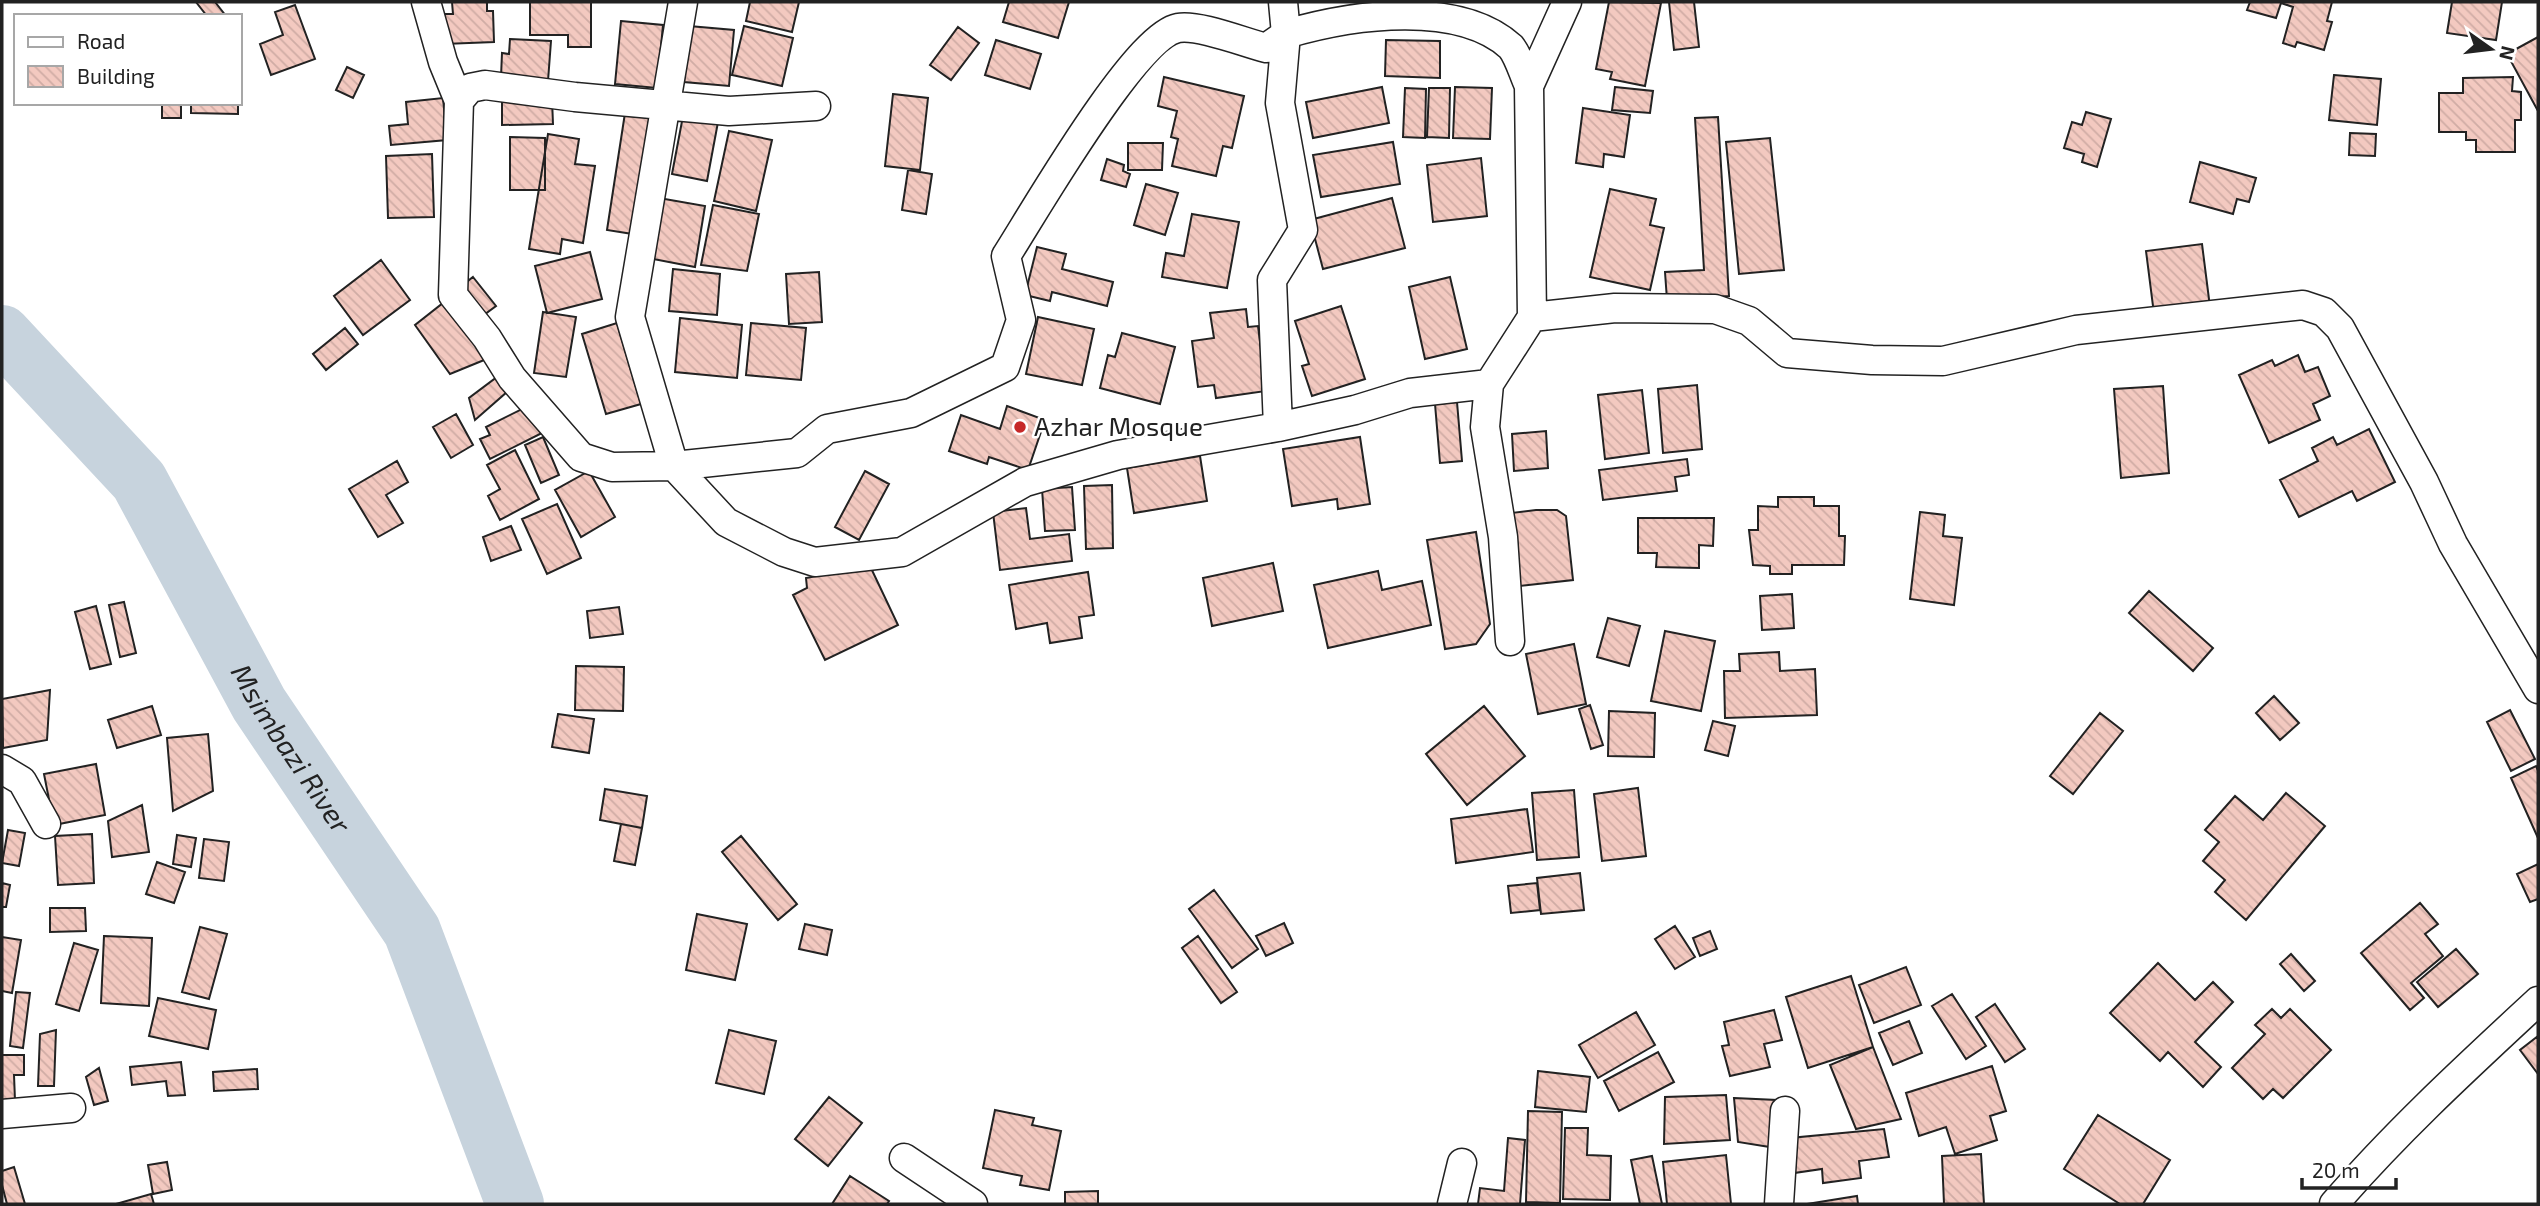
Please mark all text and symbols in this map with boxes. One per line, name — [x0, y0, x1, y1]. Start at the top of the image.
legend — [14, 14, 242, 105]
north arrow — [2456, 14, 2526, 84]
text: Road — [77, 28, 125, 53]
text: N — [2495, 44, 2521, 63]
text: Building — [77, 63, 155, 88]
place label: Azhar Mosque — [1034, 410, 1203, 441]
marker: Azhar Mosque — [1012, 419, 1028, 435]
water label: Msimbazi River — [225, 658, 359, 840]
scale bar — [2302, 1146, 2396, 1190]
text: 20 m — [2312, 1157, 2360, 1182]

